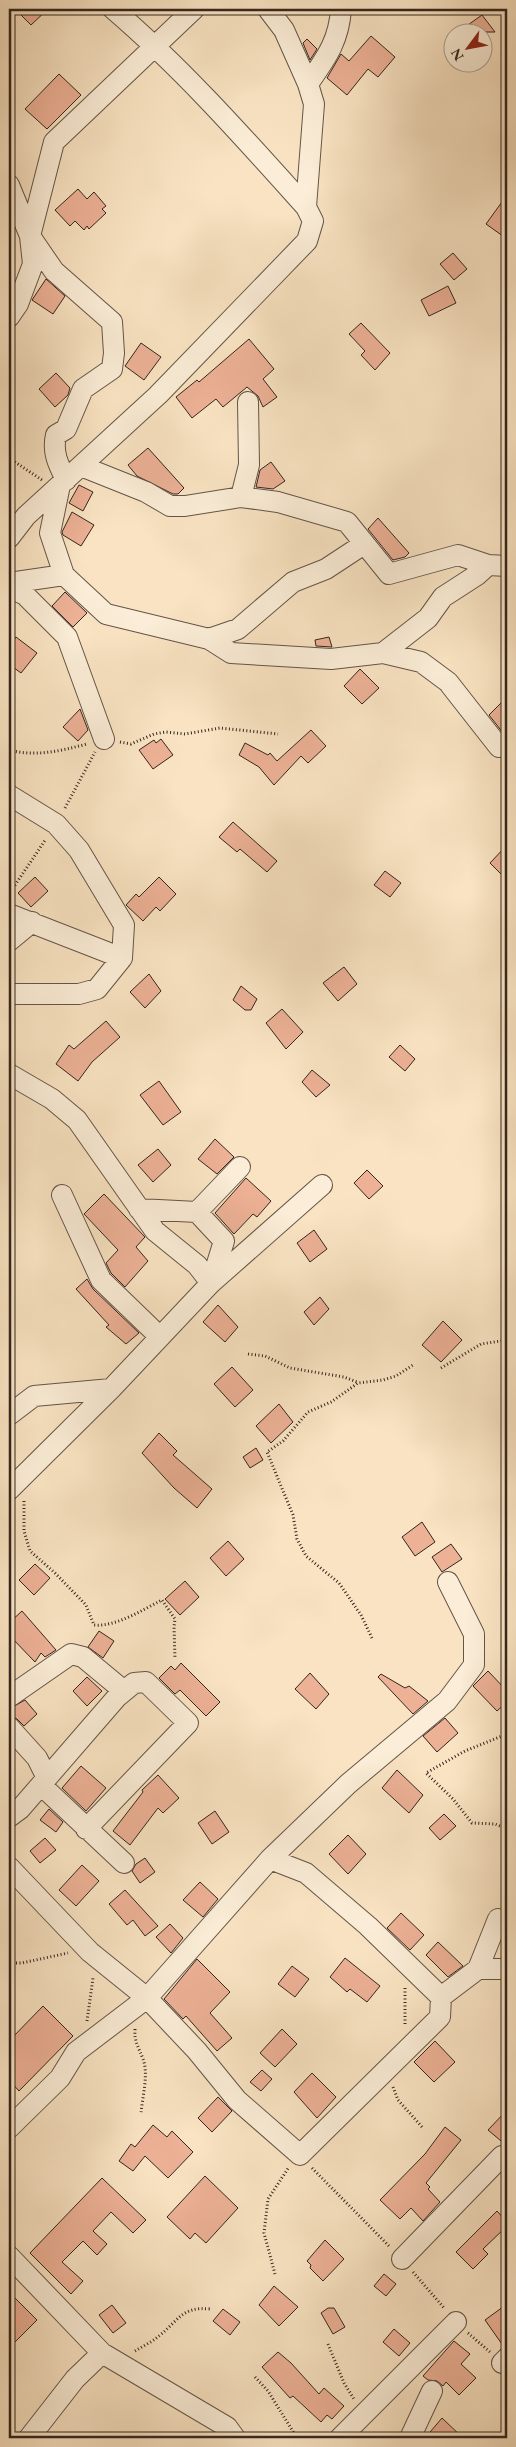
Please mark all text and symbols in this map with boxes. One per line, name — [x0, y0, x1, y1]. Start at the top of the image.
north arrow — [444, 22, 494, 72]
text: N — [446, 45, 468, 64]

